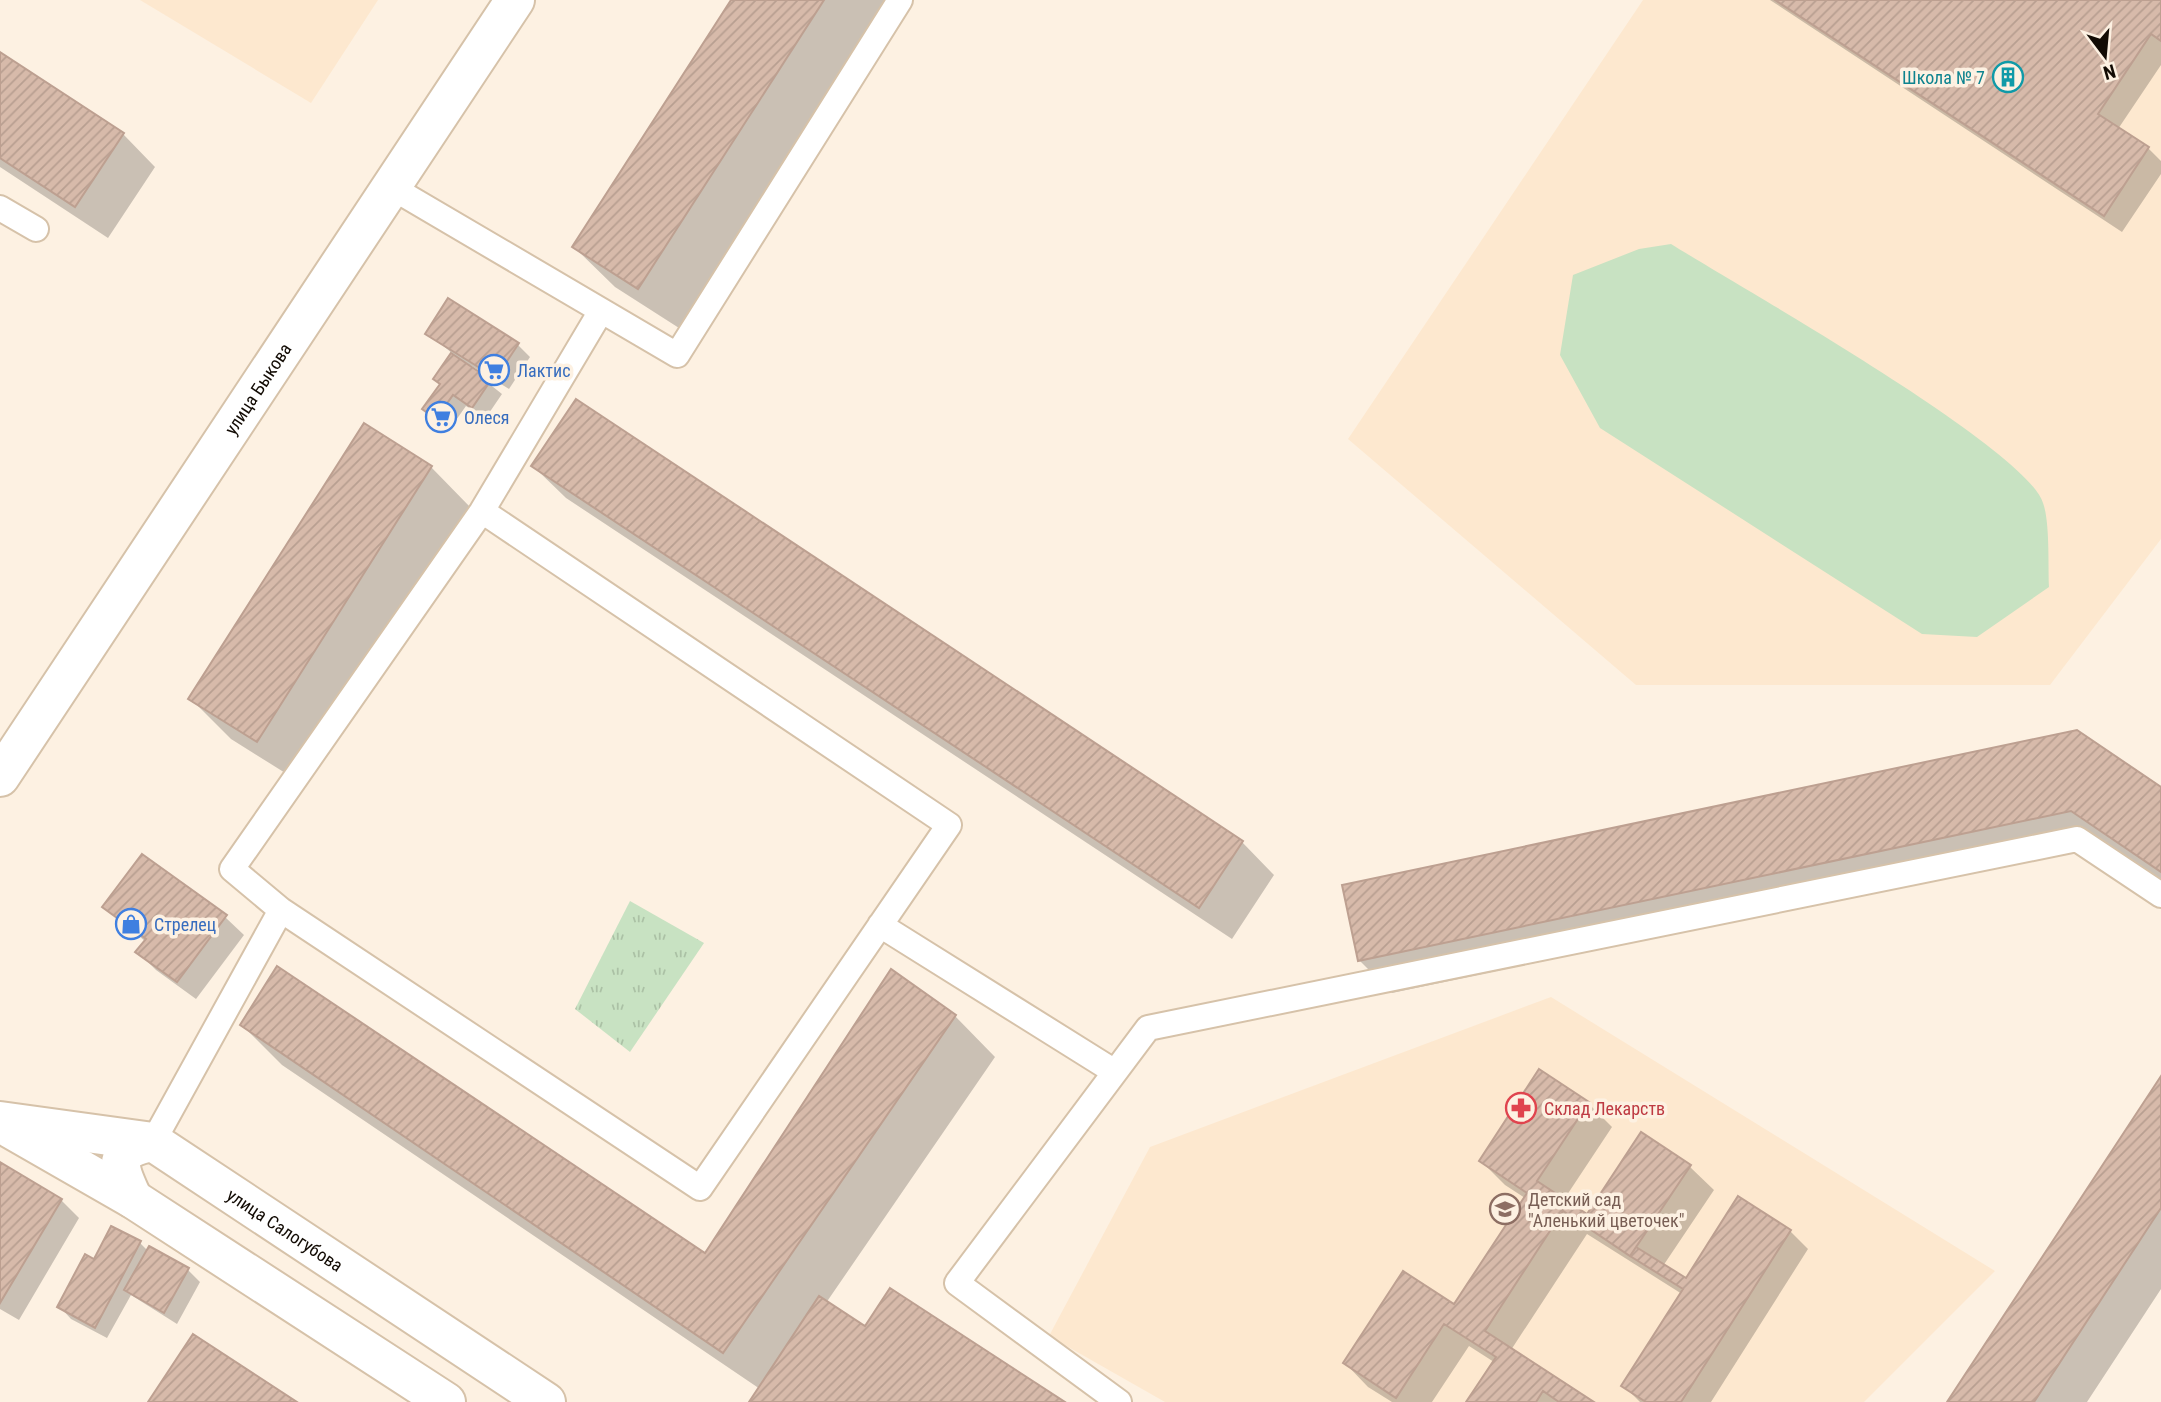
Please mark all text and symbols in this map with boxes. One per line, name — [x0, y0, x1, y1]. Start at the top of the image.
north arrow — [2070, 21, 2140, 91]
text: N — [2101, 59, 2118, 85]
building icon: Школа № 7 — [1991, 60, 2025, 94]
place label: Школа № 7 — [1902, 67, 1985, 88]
street label: улица Быкова — [220, 339, 295, 438]
supermarket icon: Лактис — [477, 353, 511, 387]
place label: Лактис — [517, 360, 571, 381]
supermarket icon: Олеся — [424, 400, 458, 434]
place label: Олеся — [464, 407, 509, 428]
shop icon: Стрелец — [114, 907, 148, 941]
place label: Стрелец — [154, 914, 216, 935]
pharmacy icon: Склад Лекарств — [1504, 1091, 1538, 1125]
place label: Склад Лекарств — [1544, 1098, 1665, 1119]
street label: улица Салогубова — [223, 1184, 347, 1275]
place label: Детский сад "Аленький цветочек" — [1528, 1189, 1684, 1231]
school or university icon: Детский сад "Аленький цветочек" — [1488, 1192, 1522, 1226]

